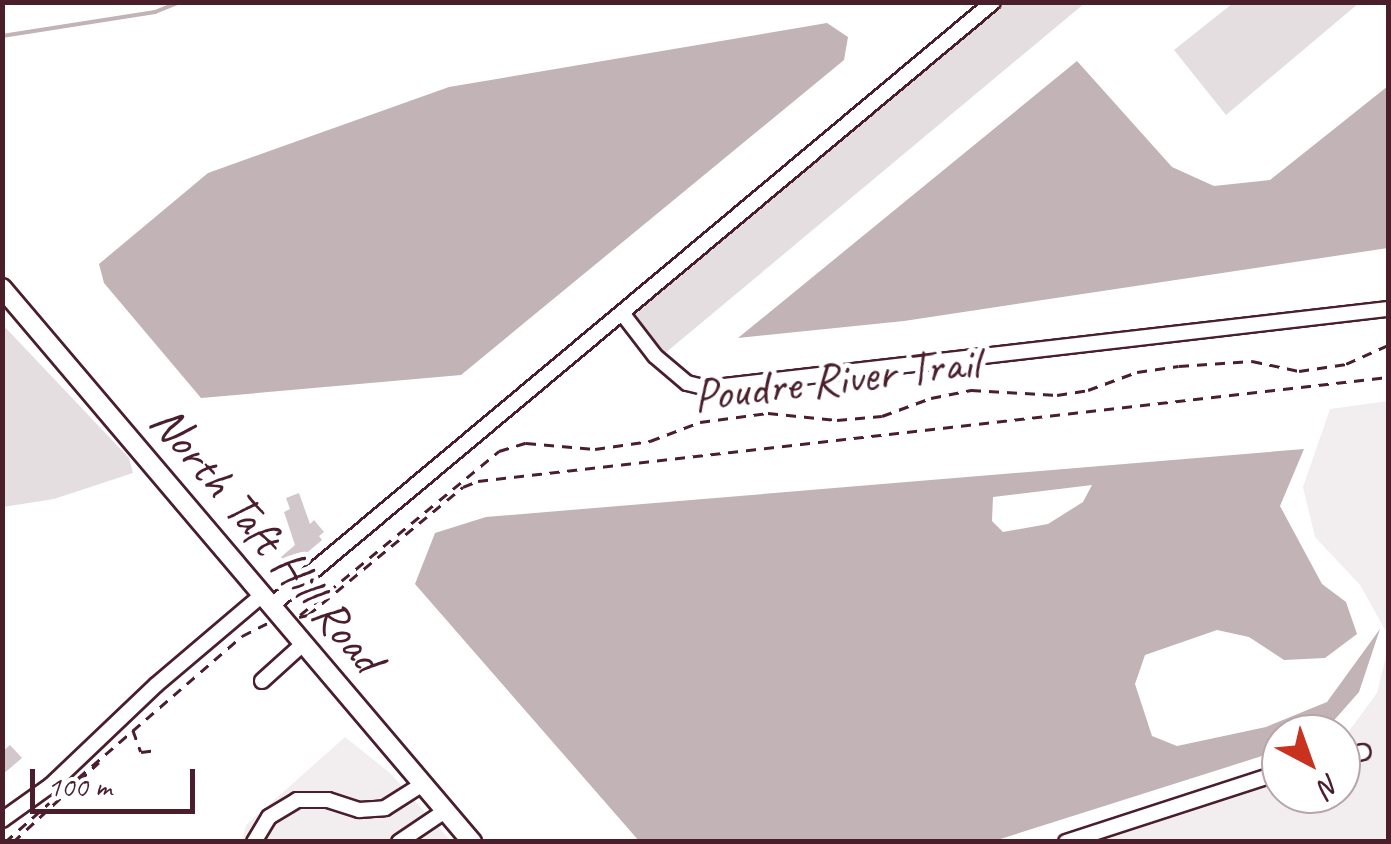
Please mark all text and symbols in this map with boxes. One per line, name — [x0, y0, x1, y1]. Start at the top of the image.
street label: Poudre River Trail — [690, 333, 982, 425]
street label: North Taft Hill Road — [137, 392, 397, 686]
north arrow — [1261, 714, 1361, 814]
scale bar — [35, 749, 200, 811]
text: 100 m — [47, 767, 112, 805]
text: N — [1312, 767, 1348, 804]

